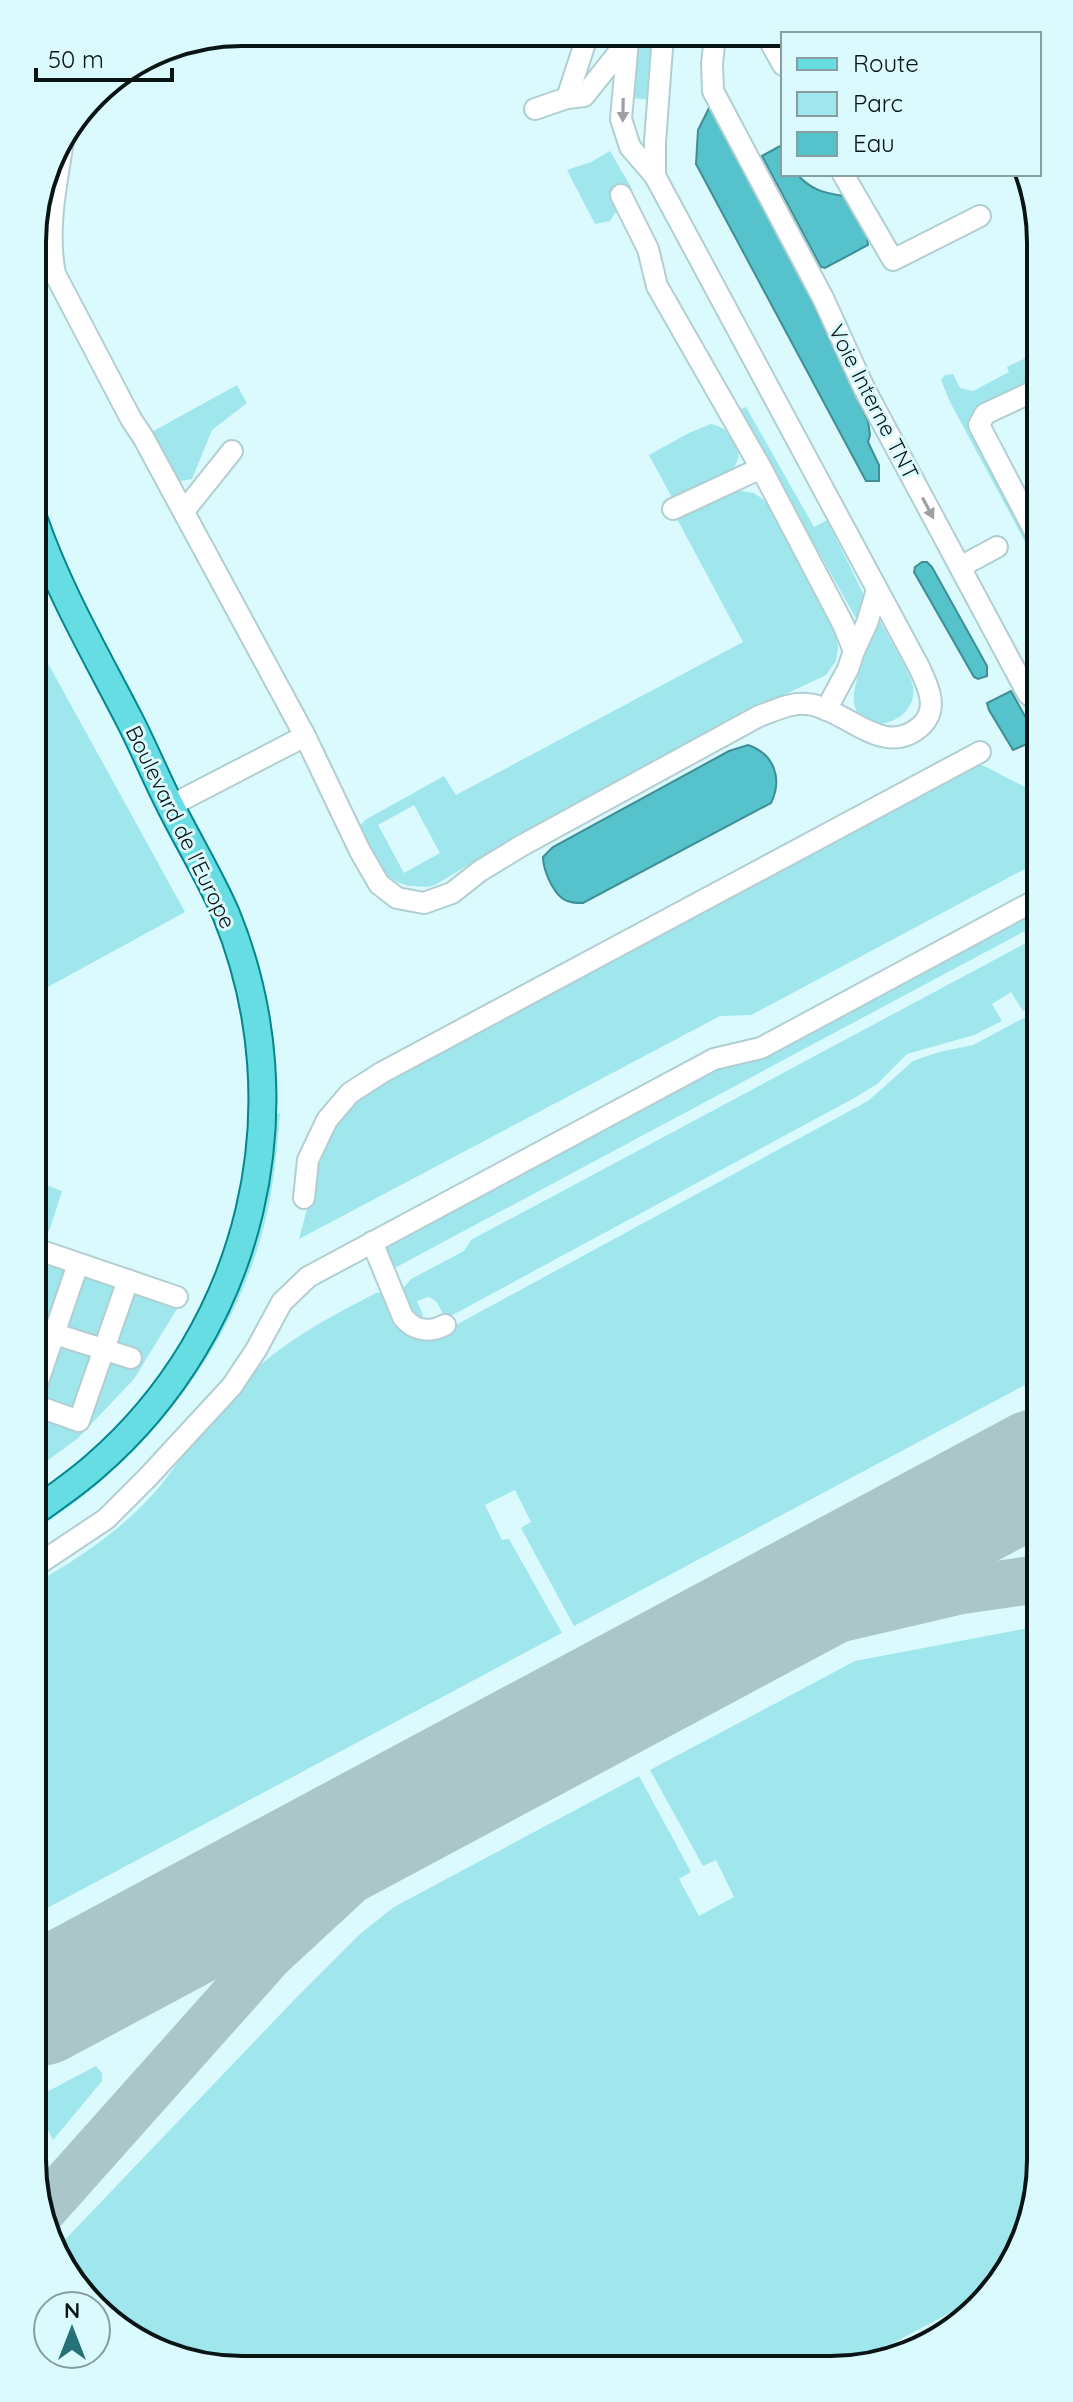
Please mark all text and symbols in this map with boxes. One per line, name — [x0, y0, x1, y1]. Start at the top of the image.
scale bar — [36, 32, 172, 82]
legend — [781, 32, 1041, 176]
text: 50 m — [48, 44, 104, 74]
text: Route — [853, 48, 919, 78]
text: Parc — [853, 88, 903, 118]
one-way arrow — [616, 98, 629, 123]
text: Eau — [853, 128, 895, 158]
street label: Voie Interne TNT — [823, 320, 925, 484]
one-way arrow — [922, 497, 935, 520]
street label: Boulevard de l'Europe — [120, 721, 242, 933]
north arrow — [32, 2290, 112, 2370]
text: N — [64, 2296, 80, 2324]

